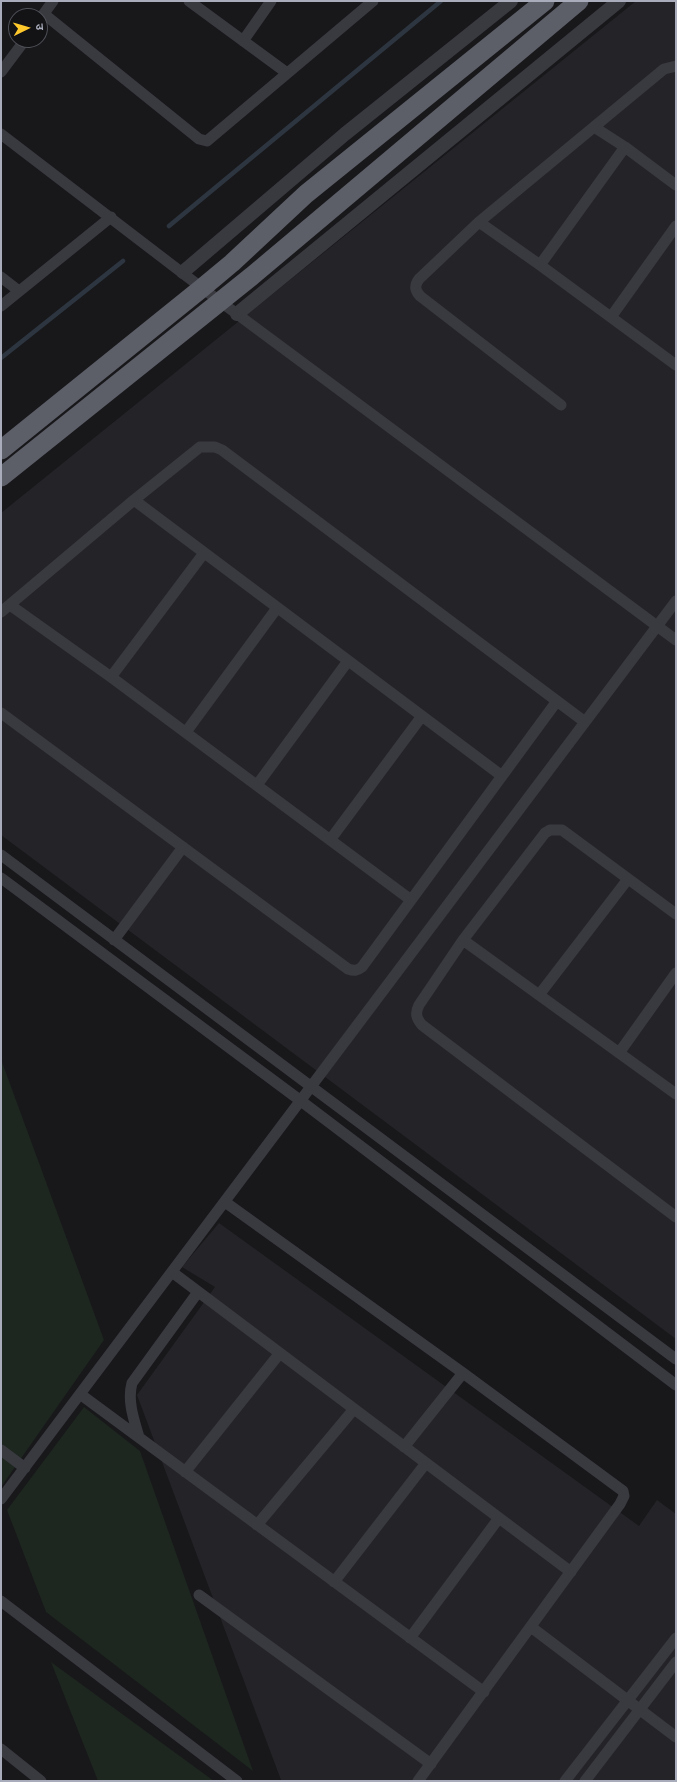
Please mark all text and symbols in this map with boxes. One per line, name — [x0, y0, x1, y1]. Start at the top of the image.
north arrow — [8, 8, 48, 48]
text: उ — [32, 23, 47, 31]

